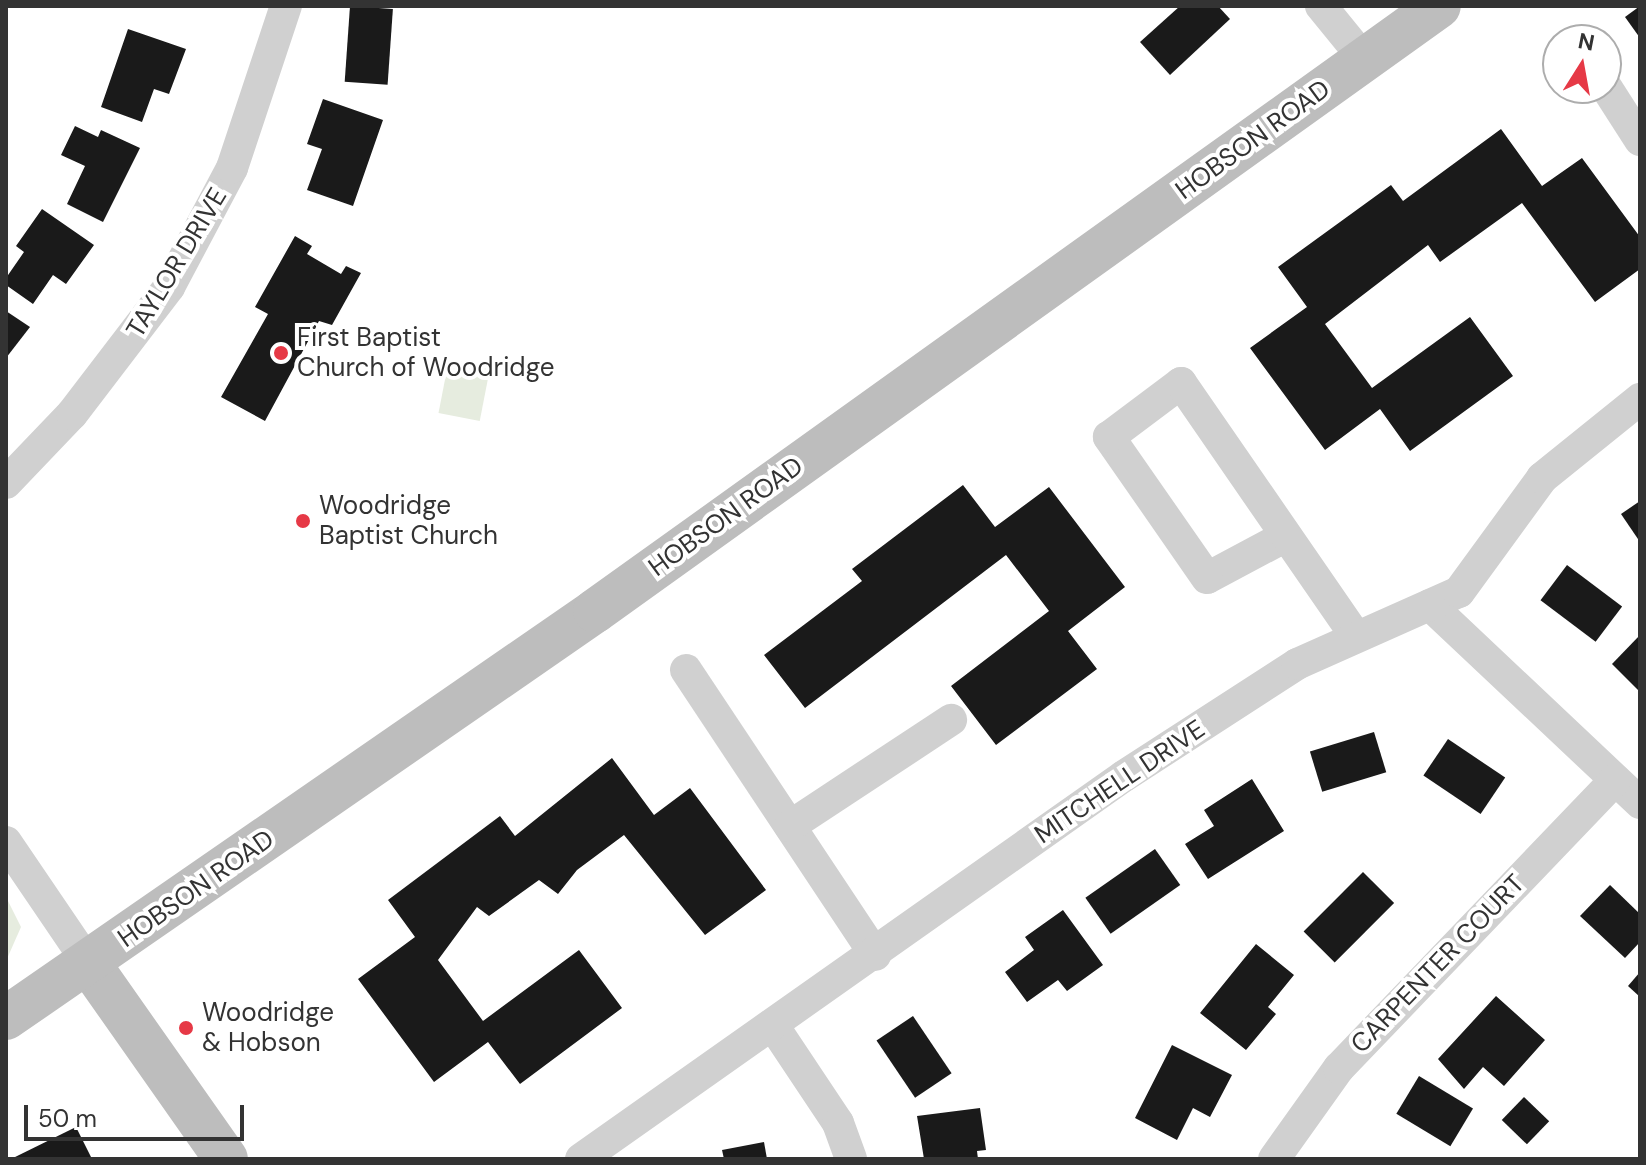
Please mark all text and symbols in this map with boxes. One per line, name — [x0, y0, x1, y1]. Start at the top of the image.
north arrow — [1542, 24, 1622, 104]
text: N — [1576, 26, 1597, 58]
street label: HOBSON ROAD — [1170, 74, 1336, 206]
street label: TAYLOR DRIVE — [120, 183, 234, 343]
place label: First Baptist Church of Woodridge — [297, 322, 554, 384]
marker: First Baptist Church of Woodridge — [272, 344, 290, 362]
street label: HOBSON ROAD — [643, 451, 809, 583]
place label: Woodridge Baptist Church — [319, 490, 498, 552]
marker: Woodridge Baptist Church — [294, 512, 312, 530]
street label: MITCHELL DRIVE — [1029, 714, 1211, 850]
street label: HOBSON ROAD — [112, 824, 280, 954]
street label: CARPENTER COURT — [1345, 868, 1531, 1060]
place label: Woodridge & Hobson — [202, 997, 334, 1058]
marker: Woodridge & Hobson — [177, 1019, 195, 1037]
scale bar — [28, 1089, 248, 1139]
text: 50 m — [38, 1103, 97, 1134]

